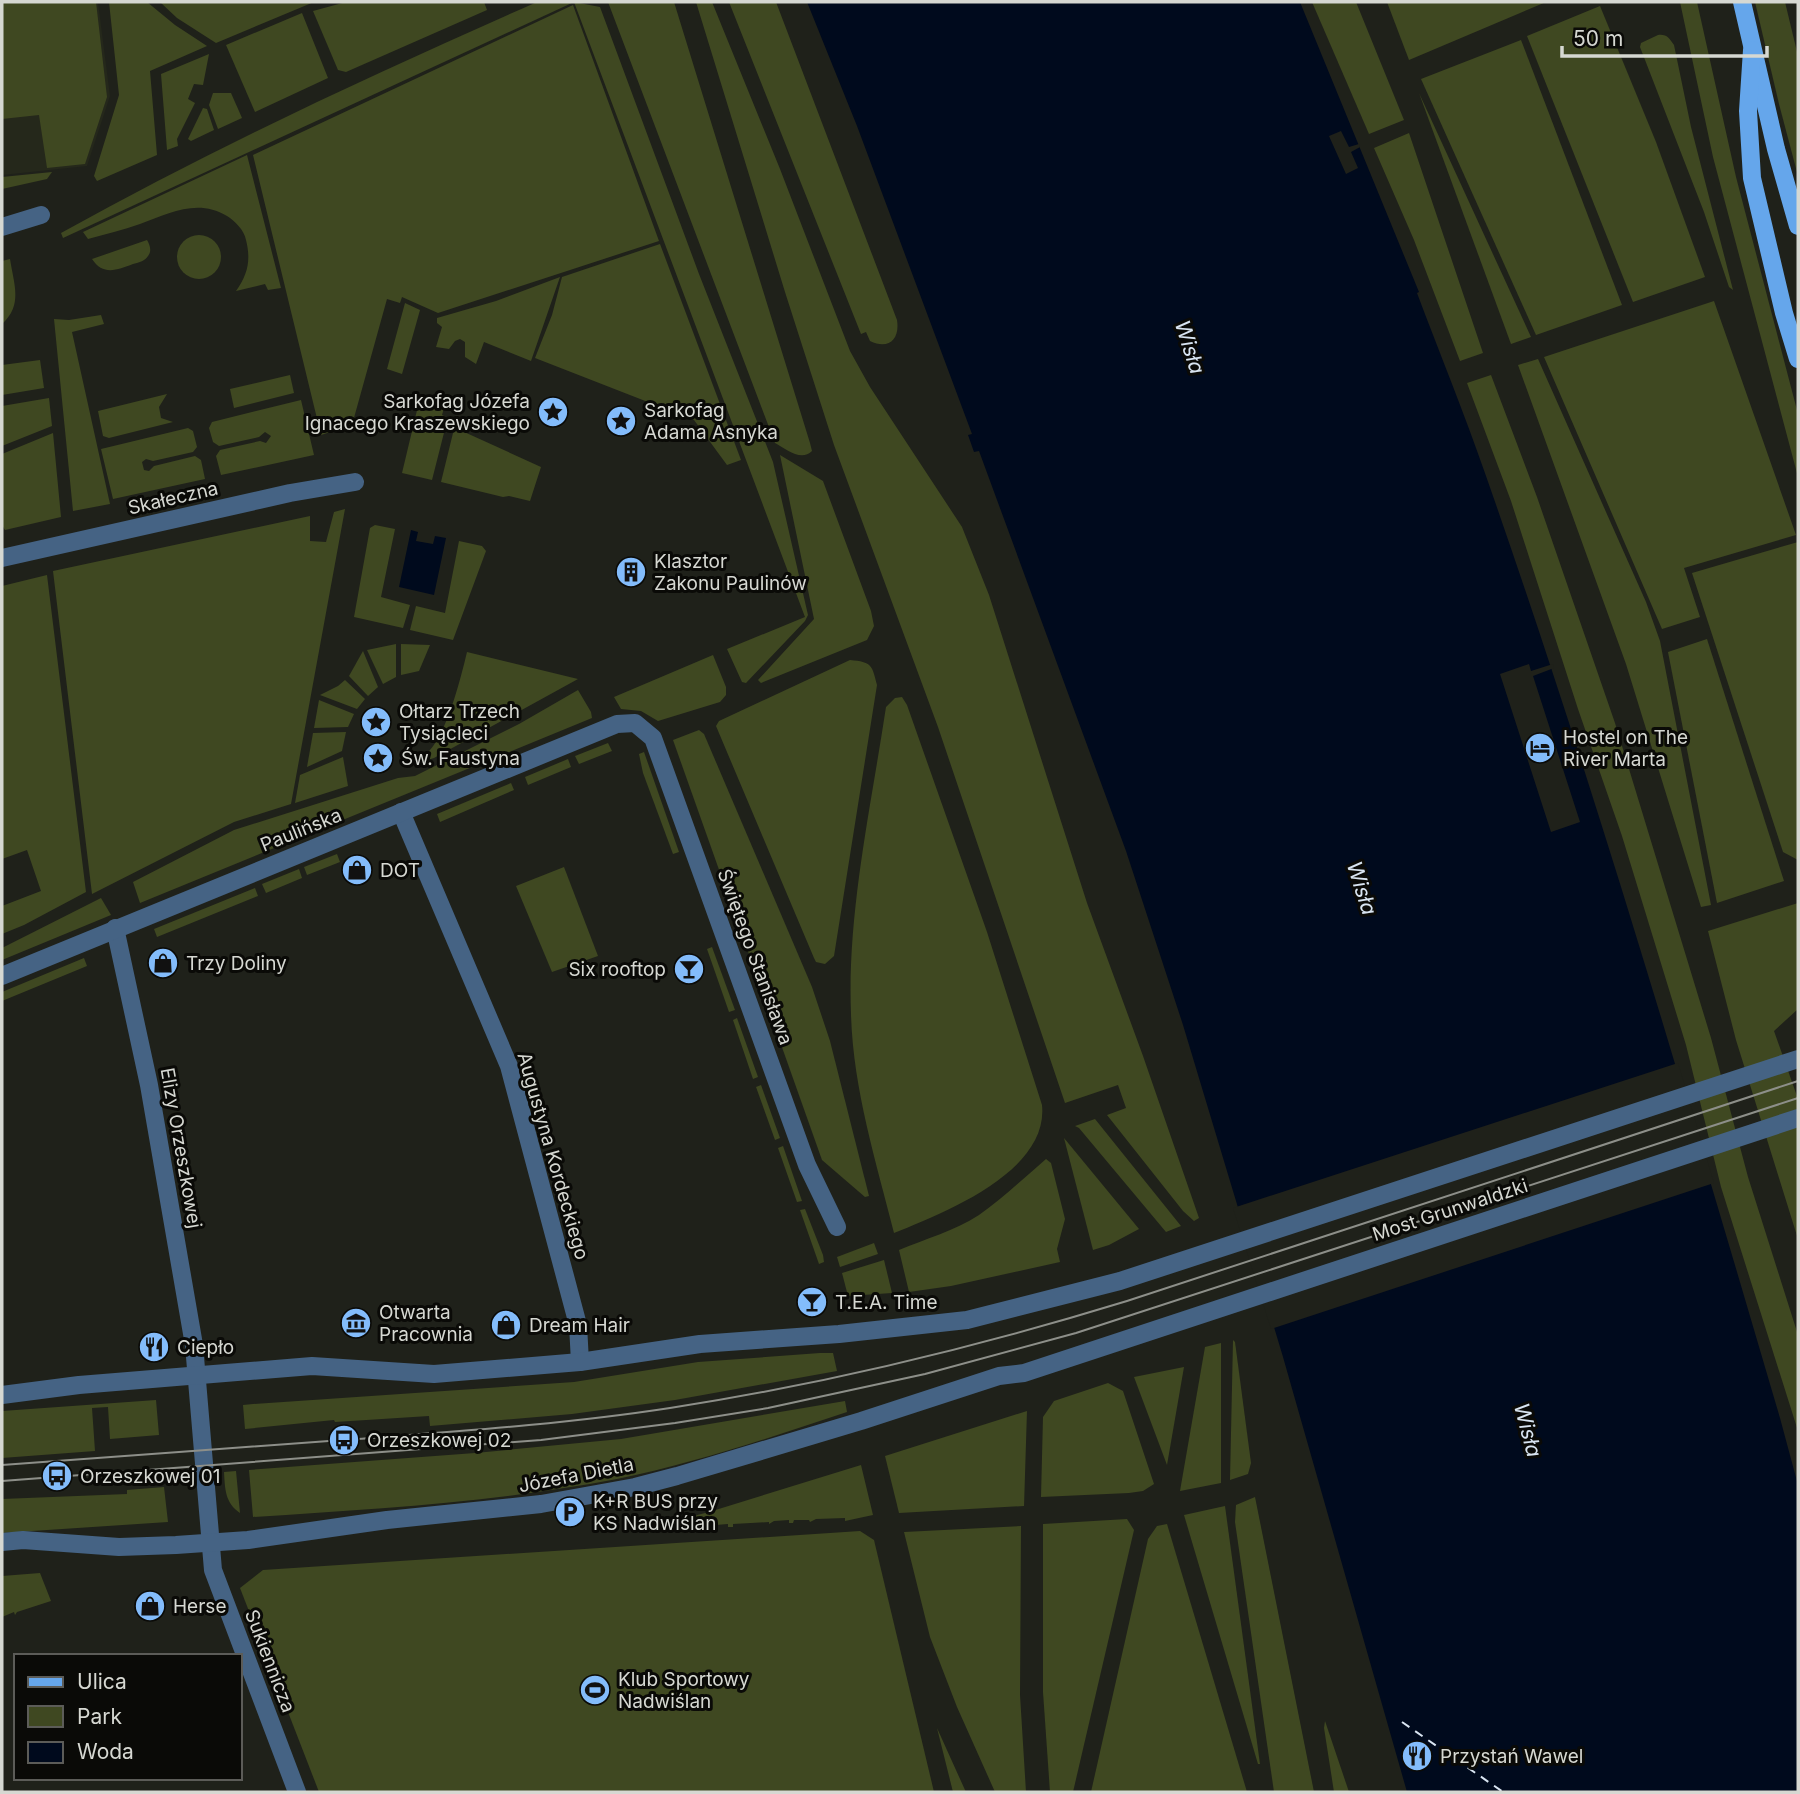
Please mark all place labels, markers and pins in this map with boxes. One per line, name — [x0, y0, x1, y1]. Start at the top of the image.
place label: Sarkofag Józefa Ignacego Kraszewskiego — [305, 390, 530, 435]
place icon: Sarkofag Józefa Ignacego Kraszewskiego — [536, 395, 570, 429]
place label: Sarkofag Adama Asnyka — [644, 399, 778, 444]
place icon: Sarkofag Adama Asnyka — [604, 404, 638, 438]
place label: Klasztor Zakonu Paulinów — [654, 550, 807, 595]
building icon: Klasztor Zakonu Paulinów — [614, 555, 648, 589]
place label: Ołtarz Trzech Tysiącleci — [399, 700, 520, 745]
place icon: Ołtarz Trzech Tysiącleci — [359, 705, 393, 739]
place label: Hostel on The River Marta — [1563, 726, 1688, 771]
hotel icon: Hostel on The River Marta — [1523, 731, 1557, 765]
place icon: Św. Faustyna — [361, 741, 395, 775]
place label: Św. Faustyna — [401, 747, 520, 770]
shop icon: DOT — [340, 853, 374, 887]
place label: DOT — [380, 859, 420, 882]
shop icon: Trzy Doliny — [146, 946, 180, 980]
place label: Trzy Doliny — [186, 952, 287, 975]
bar icon: Six rooftop — [672, 952, 706, 986]
place label: Six rooftop — [568, 958, 666, 981]
bar icon: T.E.A. Time — [795, 1285, 829, 1319]
place label: T.E.A. Time — [835, 1291, 938, 1314]
place label: Otwarta Pracownia — [379, 1301, 473, 1346]
museum icon: Otwarta Pracownia — [339, 1306, 373, 1340]
shop icon: Dream Hair — [489, 1308, 523, 1342]
place label: Dream Hair — [529, 1314, 630, 1337]
restaurant icon: Ciepło — [137, 1330, 171, 1364]
place label: Ciepło — [177, 1336, 234, 1359]
bus stop icon: Orzeszkowej 02 — [327, 1423, 361, 1457]
place label: Orzeszkowej 02 — [367, 1429, 511, 1452]
bus stop icon: Orzeszkowej 01 — [40, 1459, 74, 1493]
place label: Orzeszkowej 01 — [80, 1465, 221, 1488]
place label: K+R BUS przy KS Nadwiślan — [593, 1490, 718, 1535]
parking icon: K+R BUS przy KS Nadwiślan — [553, 1495, 587, 1529]
shop icon: Herse — [133, 1589, 167, 1623]
place label: Herse — [173, 1595, 226, 1618]
place label: Klub Sportowy Nadwiślan — [618, 1668, 750, 1713]
sports icon: Klub Sportowy Nadwiślan — [578, 1673, 612, 1707]
restaurant icon: Przystań Wawel — [1400, 1739, 1434, 1773]
place label: Przystań Wawel — [1440, 1745, 1583, 1768]

